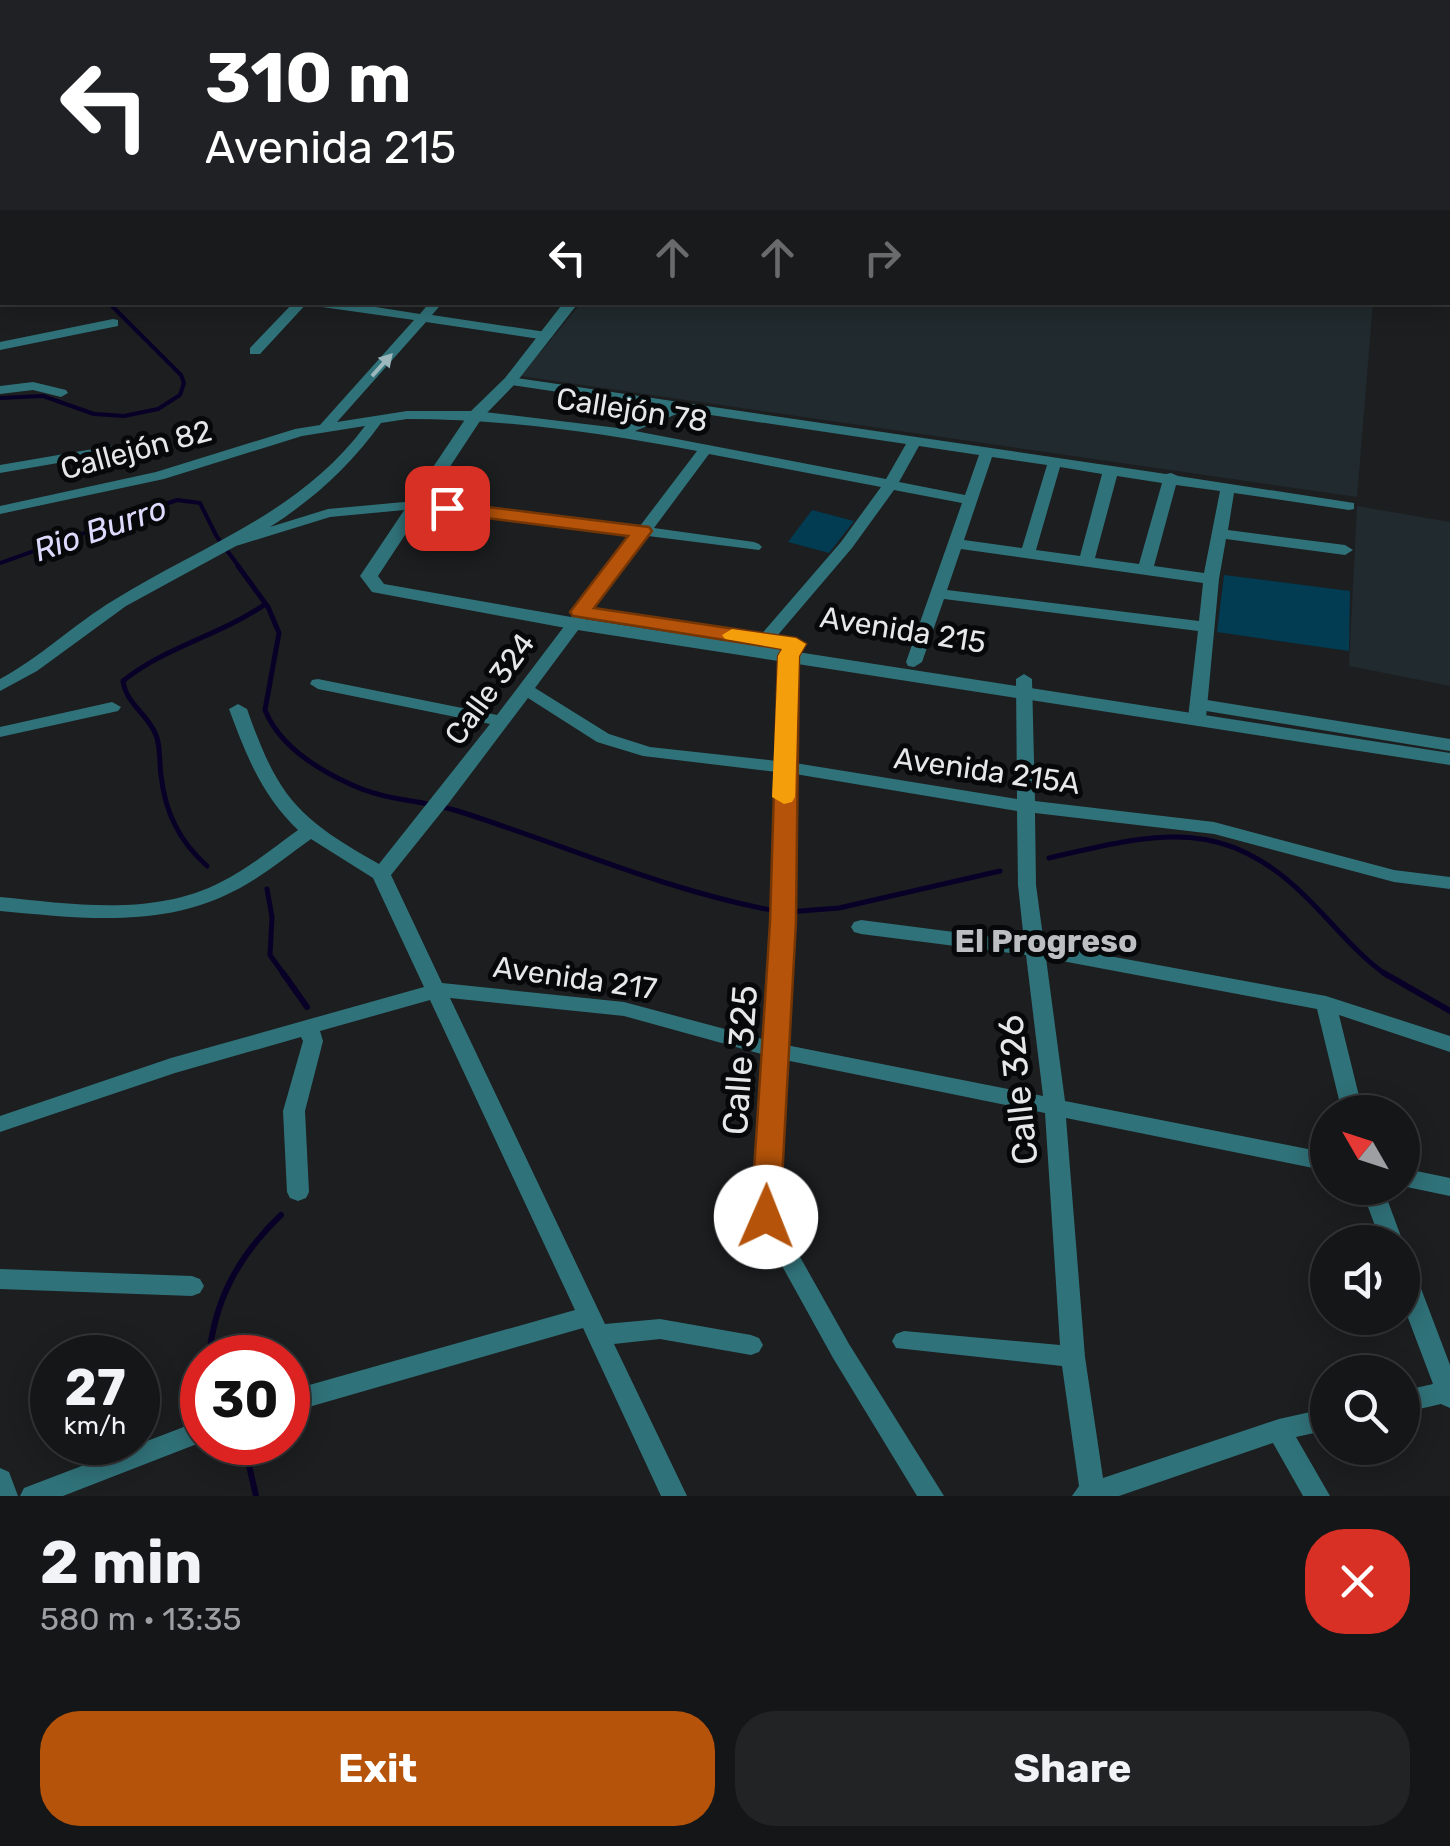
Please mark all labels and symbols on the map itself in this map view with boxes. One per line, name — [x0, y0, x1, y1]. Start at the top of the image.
one-way arrow — [370, 353, 393, 377]
street label: Callejón 78 — [554, 380, 710, 440]
street label: Callejón 82 — [56, 413, 216, 487]
pin — [405, 466, 490, 551]
water label: Rio Burro — [28, 489, 172, 569]
street label: Avenida 215 — [817, 599, 989, 661]
street label: Calle 324 — [437, 626, 543, 752]
street label: Avenida 215A — [892, 740, 1082, 802]
district label: El Progreso — [955, 922, 1137, 960]
street label: Avenida 217 — [491, 949, 659, 1007]
street label: Calle 325 — [714, 984, 766, 1136]
street label: Calle 326 — [989, 1013, 1047, 1167]
north arrow — [1310, 1095, 1420, 1205]
position arrow — [714, 1165, 818, 1269]
speed limit sign: 30 — [180, 1335, 310, 1465]

